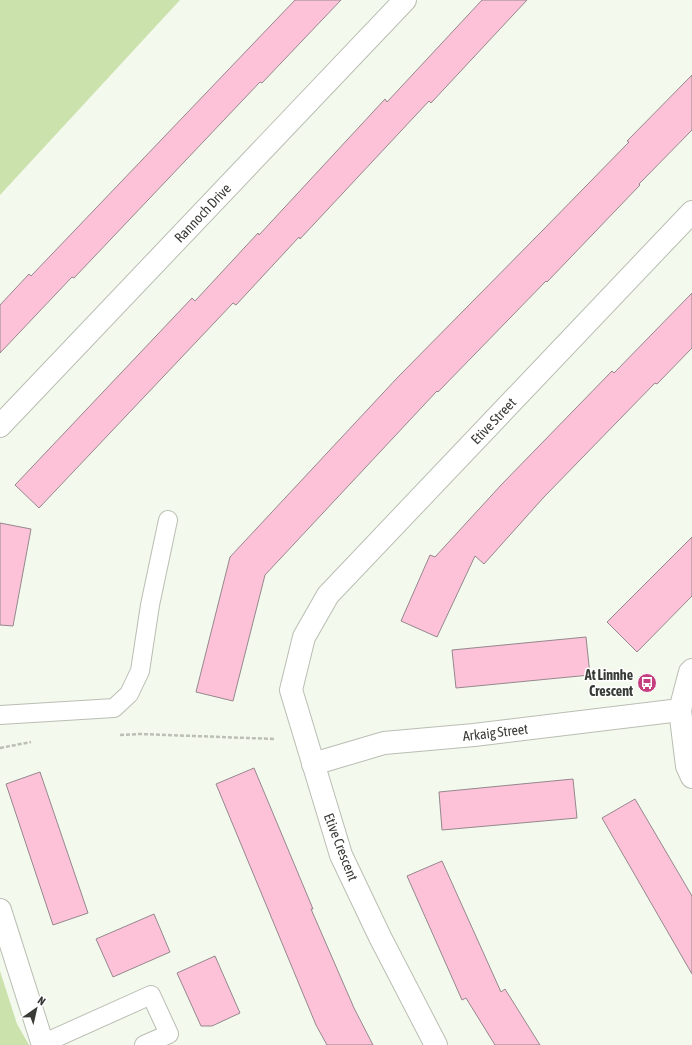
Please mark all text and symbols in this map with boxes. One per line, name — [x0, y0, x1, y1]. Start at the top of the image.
street label: Rannoch Drive — [171, 180, 234, 246]
street label: Etive Street — [468, 394, 519, 447]
place label: At Linnhe Crescent — [584, 667, 633, 699]
bus stop icon: At Linnhe Crescent — [636, 672, 658, 694]
street label: Arkaig Street — [462, 720, 529, 744]
street label: Etive Crescent — [321, 811, 361, 883]
north arrow — [16, 989, 56, 1029]
text: N — [36, 994, 48, 1008]

